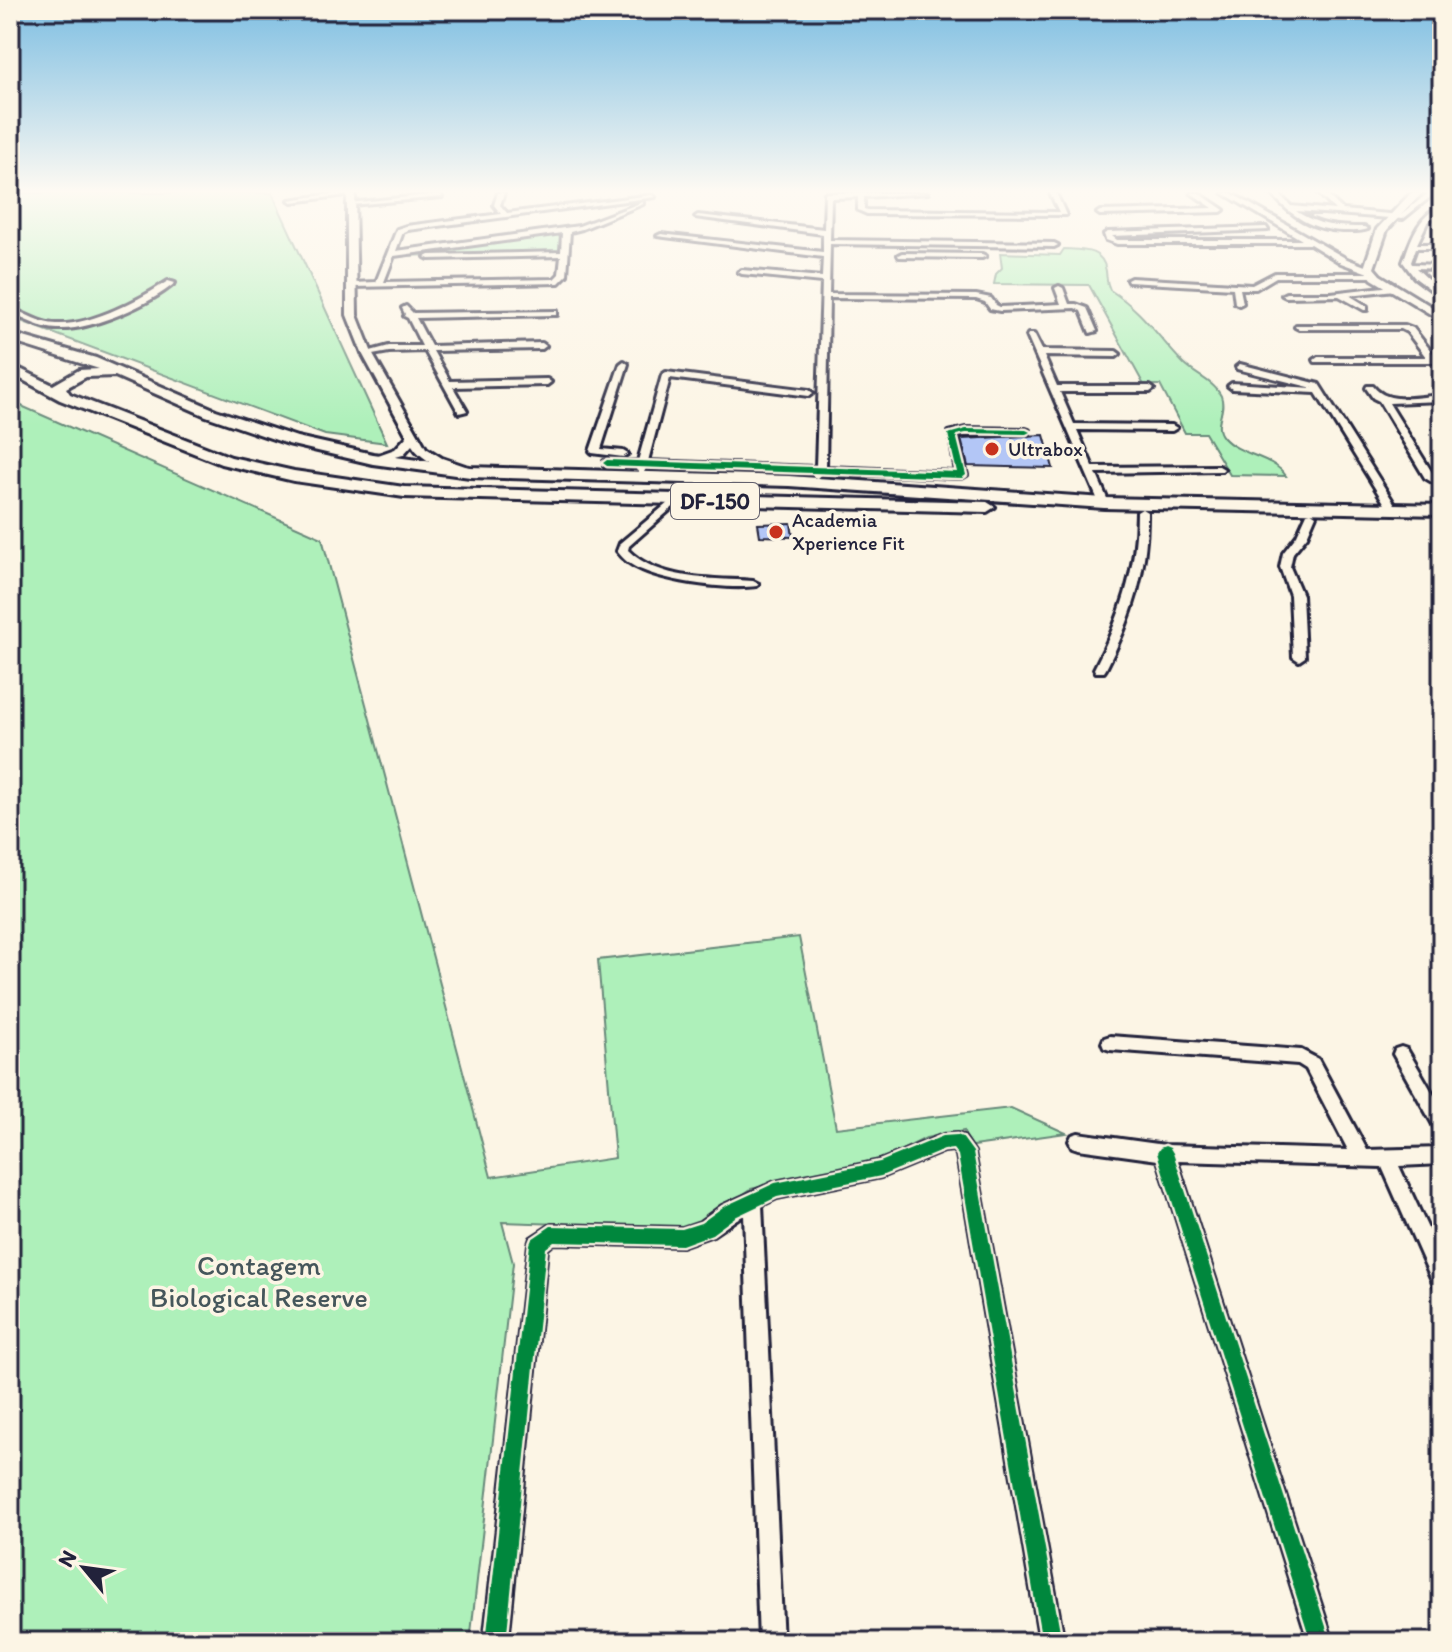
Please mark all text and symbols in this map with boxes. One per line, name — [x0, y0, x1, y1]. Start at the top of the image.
place label: Ultrabox — [1008, 437, 1083, 461]
marker: Ultrabox — [983, 440, 1001, 458]
road number: DF-150 — [671, 483, 759, 519]
place label: Academia Xperience Fit — [792, 508, 905, 555]
marker: Academia Xperience Fit — [767, 523, 785, 541]
park label: Contagem Biological Reserve — [150, 1248, 368, 1314]
north arrow — [44, 1528, 124, 1608]
text: N — [52, 1546, 82, 1572]

